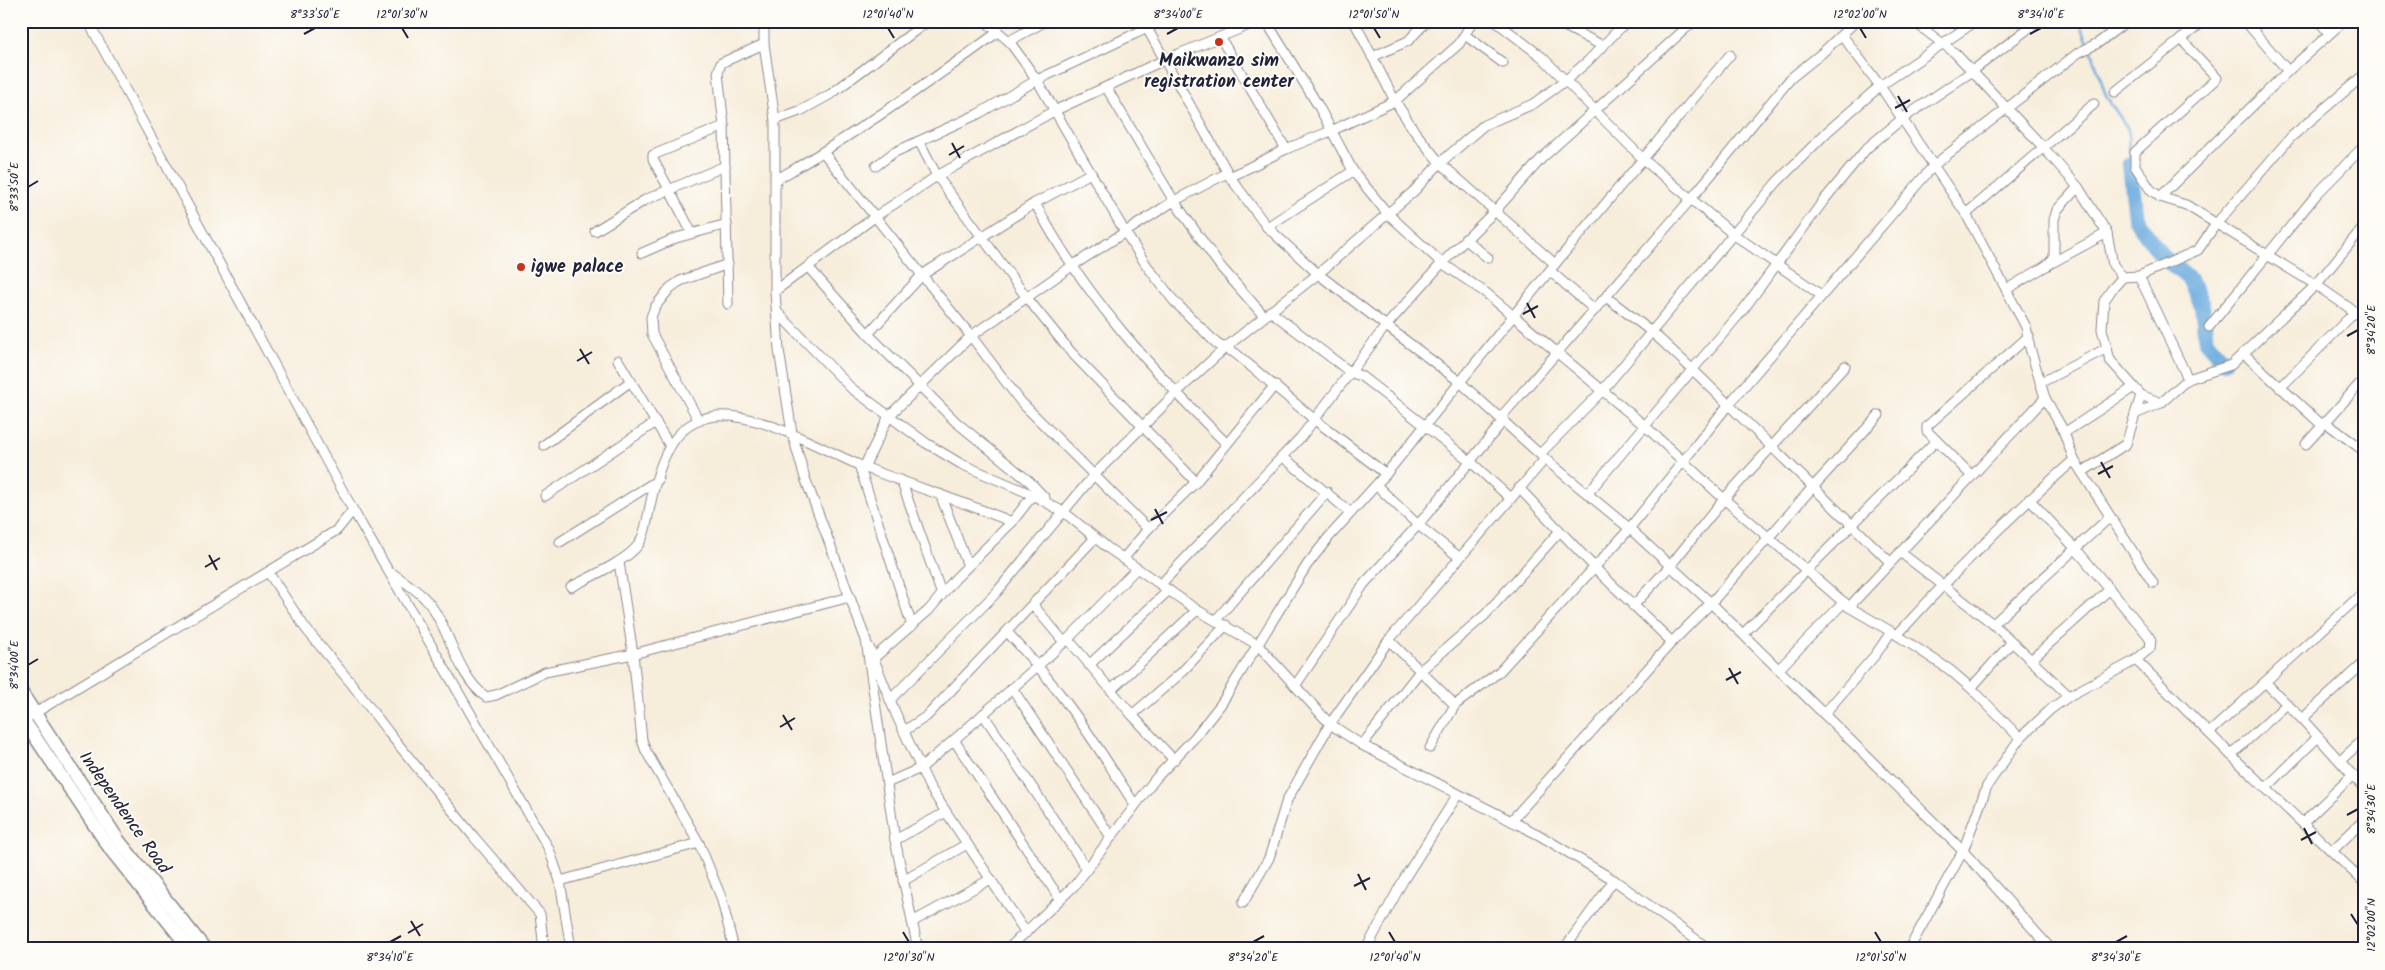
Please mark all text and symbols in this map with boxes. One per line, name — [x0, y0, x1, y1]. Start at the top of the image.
text: 8°33'50"E — [290, 5, 341, 24]
text: 12°01'30"N — [376, 5, 428, 24]
text: 12°01'40"N — [862, 5, 914, 24]
text: 8°34'00"E — [1153, 5, 1204, 24]
text: 12°01'50"N — [1349, 5, 1399, 24]
text: 12°02'00"N — [1833, 5, 1887, 24]
text: 8°34'10"E — [2017, 5, 2066, 24]
marker: Maikwanzo sim registration center — [1213, 36, 1225, 48]
place label: Maikwanzo sim registration center — [1144, 47, 1295, 97]
text: 8°33'50"E — [5, 161, 24, 212]
place label: igwe palace — [531, 253, 623, 282]
marker: igwe palace — [515, 261, 527, 273]
text: 8°34'20"E — [2362, 304, 2381, 355]
text: 8°34'00"E — [5, 639, 24, 690]
street label: Independence Road — [71, 745, 178, 881]
text: 8°34'30"E — [2362, 783, 2381, 834]
text: 12°02'00"N — [2362, 898, 2381, 952]
text: 8°34'10"E — [366, 948, 415, 967]
text: 12°01'30"N — [883, 948, 935, 967]
text: 8°34'20"E — [1228, 948, 1279, 967]
text: 12°01'40"N — [1369, 948, 1421, 967]
text: 12°01'50"N — [1856, 948, 1906, 967]
text: 8°34'30"E — [2091, 948, 2142, 967]

